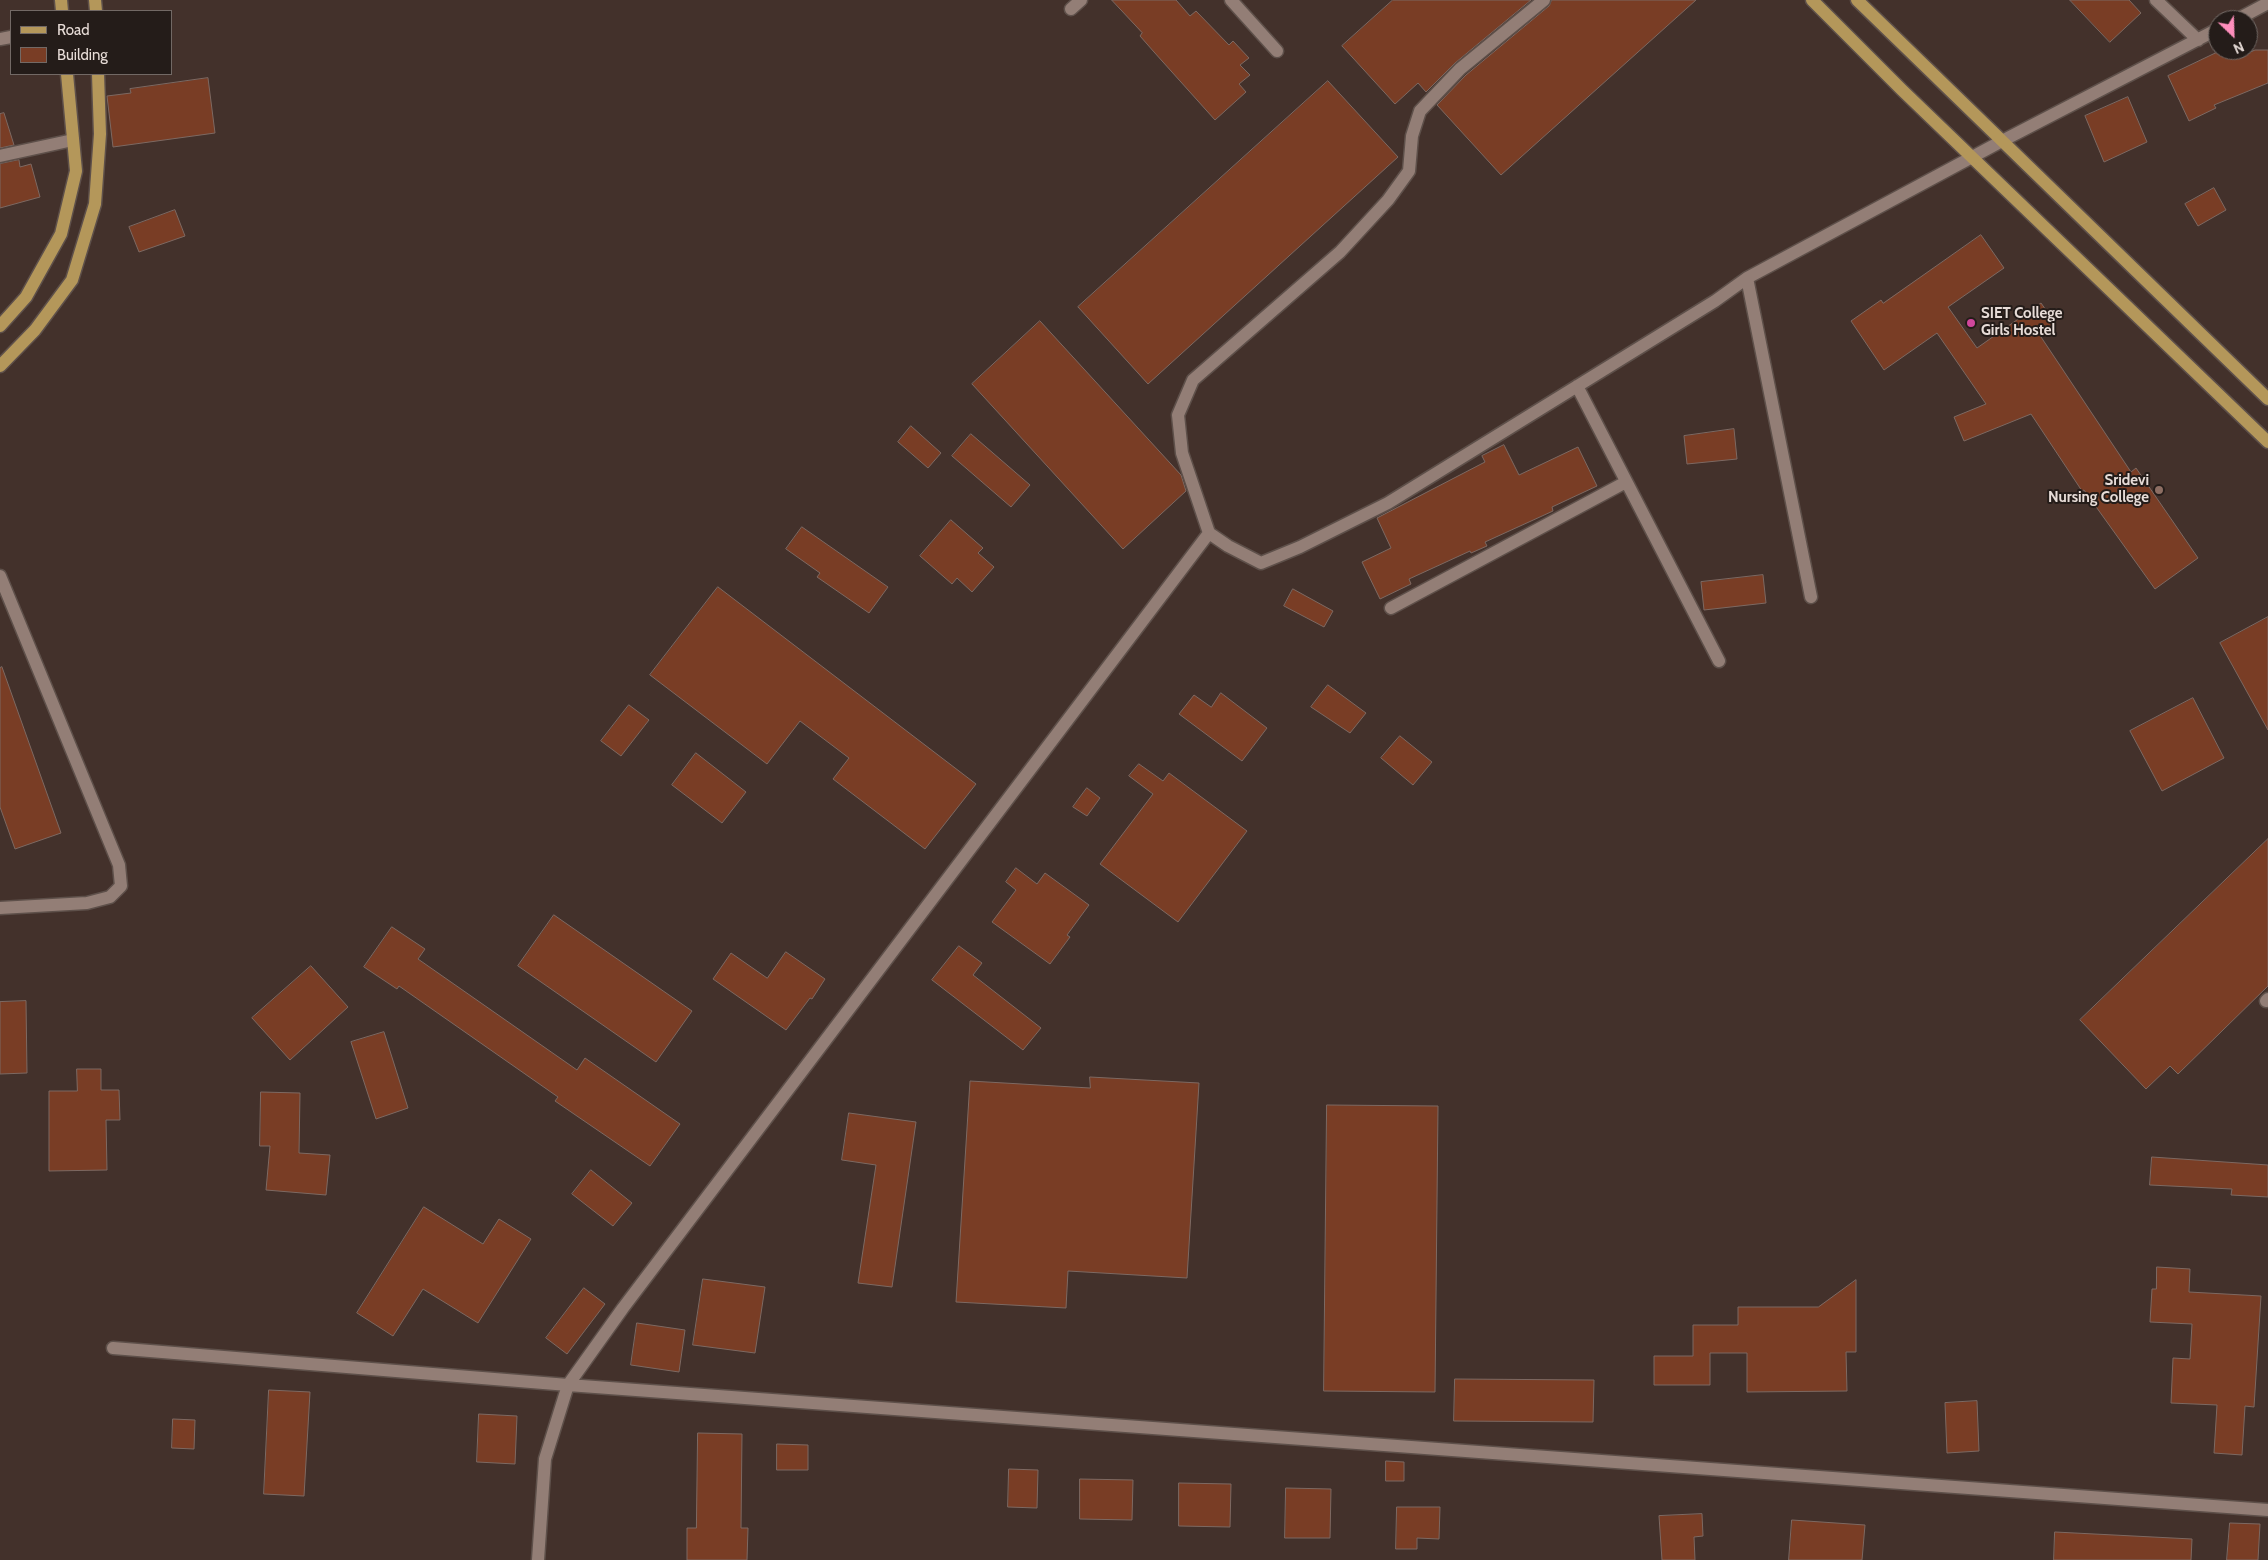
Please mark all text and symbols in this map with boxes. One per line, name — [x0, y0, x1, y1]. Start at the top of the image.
legend — [10, 10, 172, 75]
north arrow — [2208, 10, 2258, 60]
text: Road — [57, 21, 90, 39]
text: N — [2231, 38, 2247, 58]
text: Building — [57, 46, 108, 64]
place label: SIET College Girls Hostel — [1981, 305, 2062, 340]
marker: SIET College Girls Hostel — [1965, 317, 1977, 329]
place label: Sridevi Nursing College — [2048, 472, 2149, 507]
marker: Sridevi Nursing College — [2153, 484, 2165, 496]

